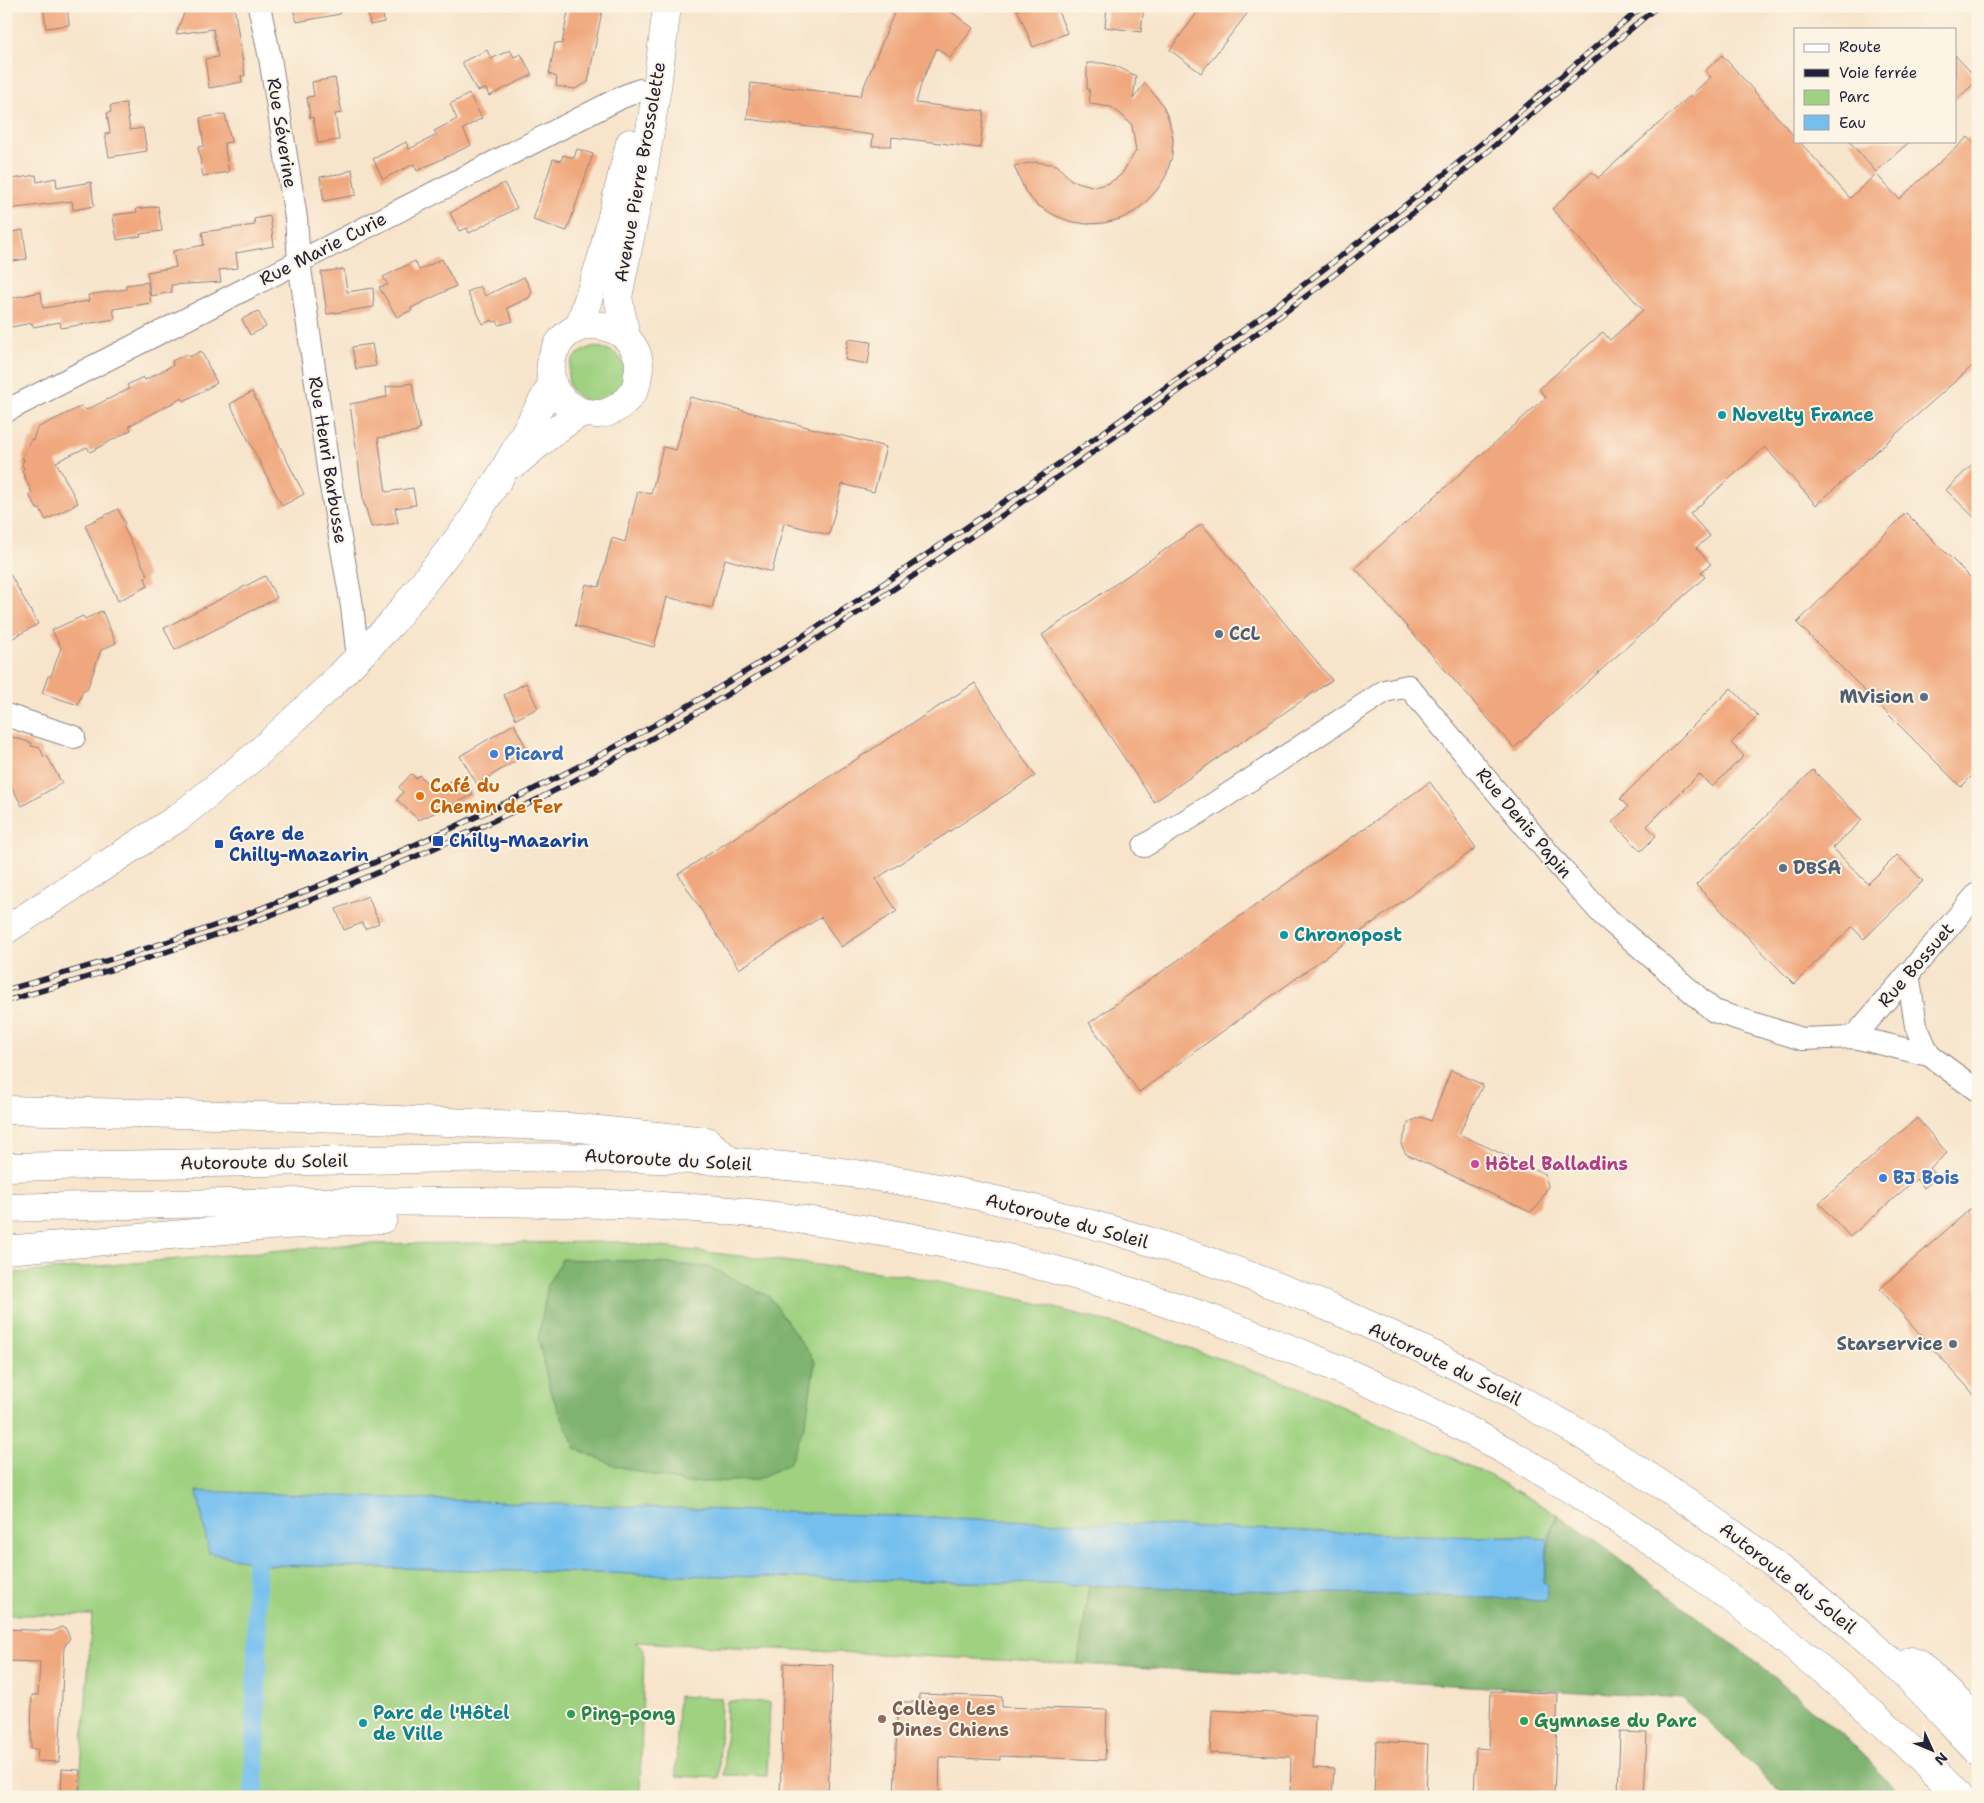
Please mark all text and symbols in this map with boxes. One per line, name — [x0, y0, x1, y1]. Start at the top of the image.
legend — [1794, 28, 1956, 142]
text: Route — [1839, 37, 1881, 57]
street label: Avenue Pierre Brossolette — [609, 60, 671, 284]
text: Voie ferrée — [1839, 63, 1917, 83]
street label: Rue Séverine — [261, 76, 303, 190]
text: Parc — [1839, 87, 1870, 107]
text: Eau — [1839, 113, 1866, 133]
street label: Rue Marie Curie — [255, 207, 391, 291]
street label: Rue Henri Barbusse — [303, 375, 353, 545]
place label: Novelty France — [1732, 403, 1874, 427]
marker: Novelty France — [1716, 409, 1728, 421]
place label: CCL — [1229, 622, 1261, 646]
marker: CCL — [1213, 628, 1225, 640]
place label: MVision — [1839, 685, 1914, 709]
marker: MVision — [1918, 691, 1930, 703]
place label: Picard — [504, 742, 564, 766]
marker: Picard — [488, 748, 500, 760]
street label: Rue Denis Papin — [1471, 763, 1577, 883]
place label: Café du Chemin de Fer — [430, 774, 563, 819]
marker: Café du Chemin de Fer — [414, 790, 426, 802]
place label: Gare de Chilly-Mazarin — [229, 822, 369, 867]
place label: Chilly-Mazarin — [449, 829, 589, 853]
marker: Chilly-Mazarin — [431, 834, 445, 848]
marker: Gare de Chilly-Mazarin — [213, 838, 225, 850]
place label: DBSA — [1793, 856, 1841, 880]
marker: DBSA — [1777, 862, 1789, 874]
street label: Rue Bossuet — [1873, 917, 1960, 1012]
place label: Chronopost — [1294, 923, 1402, 947]
marker: Chronopost — [1278, 929, 1290, 941]
street label: Autoroute du Soleil — [584, 1144, 753, 1176]
street label: Autoroute du Soleil — [180, 1149, 349, 1175]
place label: Hôtel Balladins — [1485, 1152, 1628, 1176]
marker: Hôtel Balladins — [1469, 1158, 1481, 1170]
place label: BJ Bois — [1893, 1166, 1959, 1190]
marker: BJ Bois — [1877, 1172, 1889, 1184]
street label: Autoroute du Soleil — [983, 1188, 1152, 1254]
street label: Autoroute du Soleil — [1364, 1316, 1526, 1412]
place label: Starservice — [1837, 1332, 1943, 1356]
marker: Starservice — [1947, 1338, 1959, 1350]
street label: Autoroute du Soleil — [1715, 1517, 1862, 1639]
place label: Collège Les Dines Chiens — [892, 1697, 1009, 1742]
place label: Parc de l'Hôtel de Ville — [373, 1701, 510, 1746]
place label: Ping-pong — [581, 1702, 676, 1726]
marker: Ping-pong — [565, 1708, 577, 1720]
place label: Gymnase du Parc — [1534, 1709, 1697, 1733]
marker: Collège Les Dines Chiens — [876, 1713, 888, 1725]
marker: Gymnase du Parc — [1518, 1715, 1530, 1727]
marker: Parc de l'Hôtel de Ville — [357, 1717, 369, 1729]
north arrow — [1906, 1726, 1956, 1776]
text: N — [1931, 1749, 1952, 1769]

